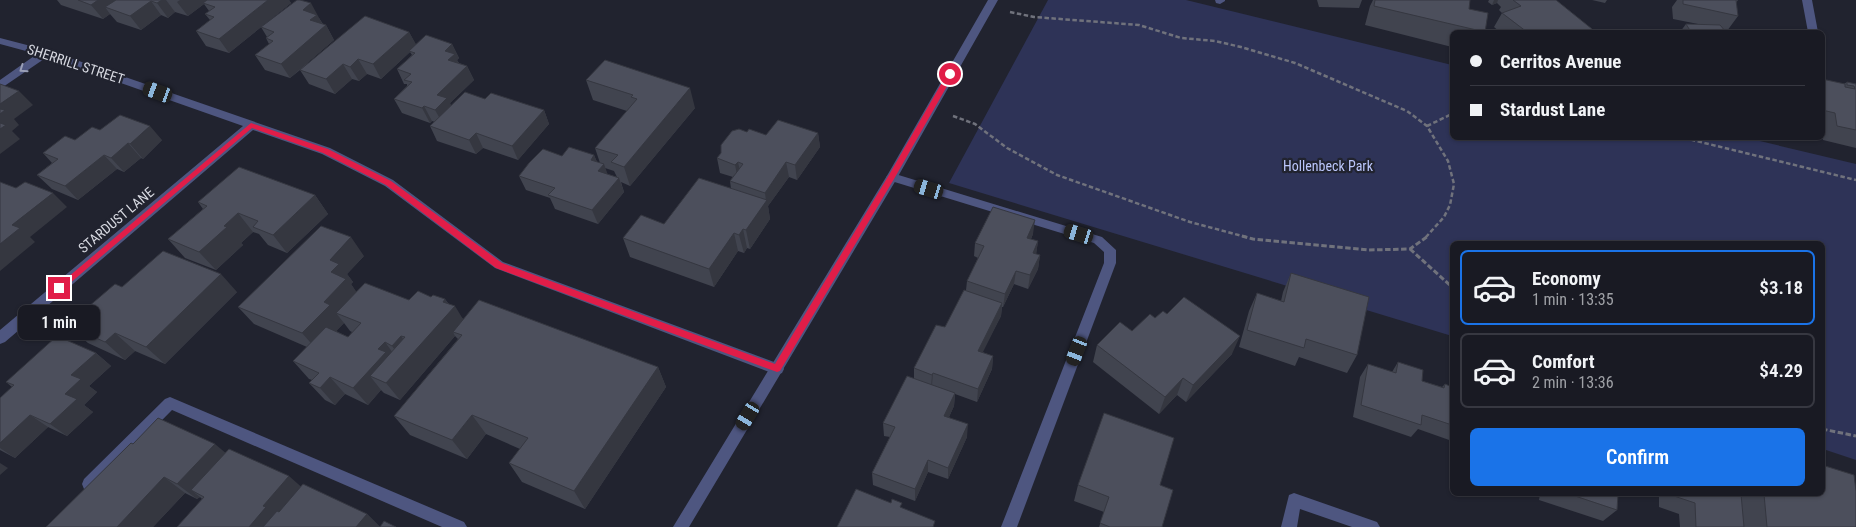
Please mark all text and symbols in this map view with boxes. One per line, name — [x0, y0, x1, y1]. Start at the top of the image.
street label: SHERRILL STREET — [25, 41, 127, 87]
text: Cerritos Avenue — [1500, 50, 1621, 73]
one-way arrow — [19, 63, 29, 72]
route start — [939, 63, 961, 85]
car — [141, 80, 174, 104]
text: Stardust Lane — [1500, 98, 1605, 121]
park label: Hollenbeck Park — [1283, 158, 1374, 174]
car — [912, 177, 945, 201]
street label: STARDUST LANE — [75, 184, 157, 256]
car — [1062, 222, 1095, 246]
icon: car — [1472, 265, 1517, 310]
text: Economy — [1532, 267, 1601, 290]
text: $3.18 — [1759, 276, 1803, 299]
route end — [48, 277, 70, 299]
text: 1 min · 13:35 — [1532, 290, 1614, 309]
callout: 1 min — [18, 306, 100, 340]
text: 1 min — [41, 313, 77, 332]
car — [1064, 334, 1089, 368]
icon: car — [1472, 348, 1517, 393]
text: Comfort — [1532, 350, 1595, 373]
text: $4.29 — [1759, 359, 1803, 382]
text: 2 min · 13:36 — [1532, 373, 1614, 392]
car — [733, 399, 762, 433]
button: Confirm — [1470, 428, 1805, 486]

